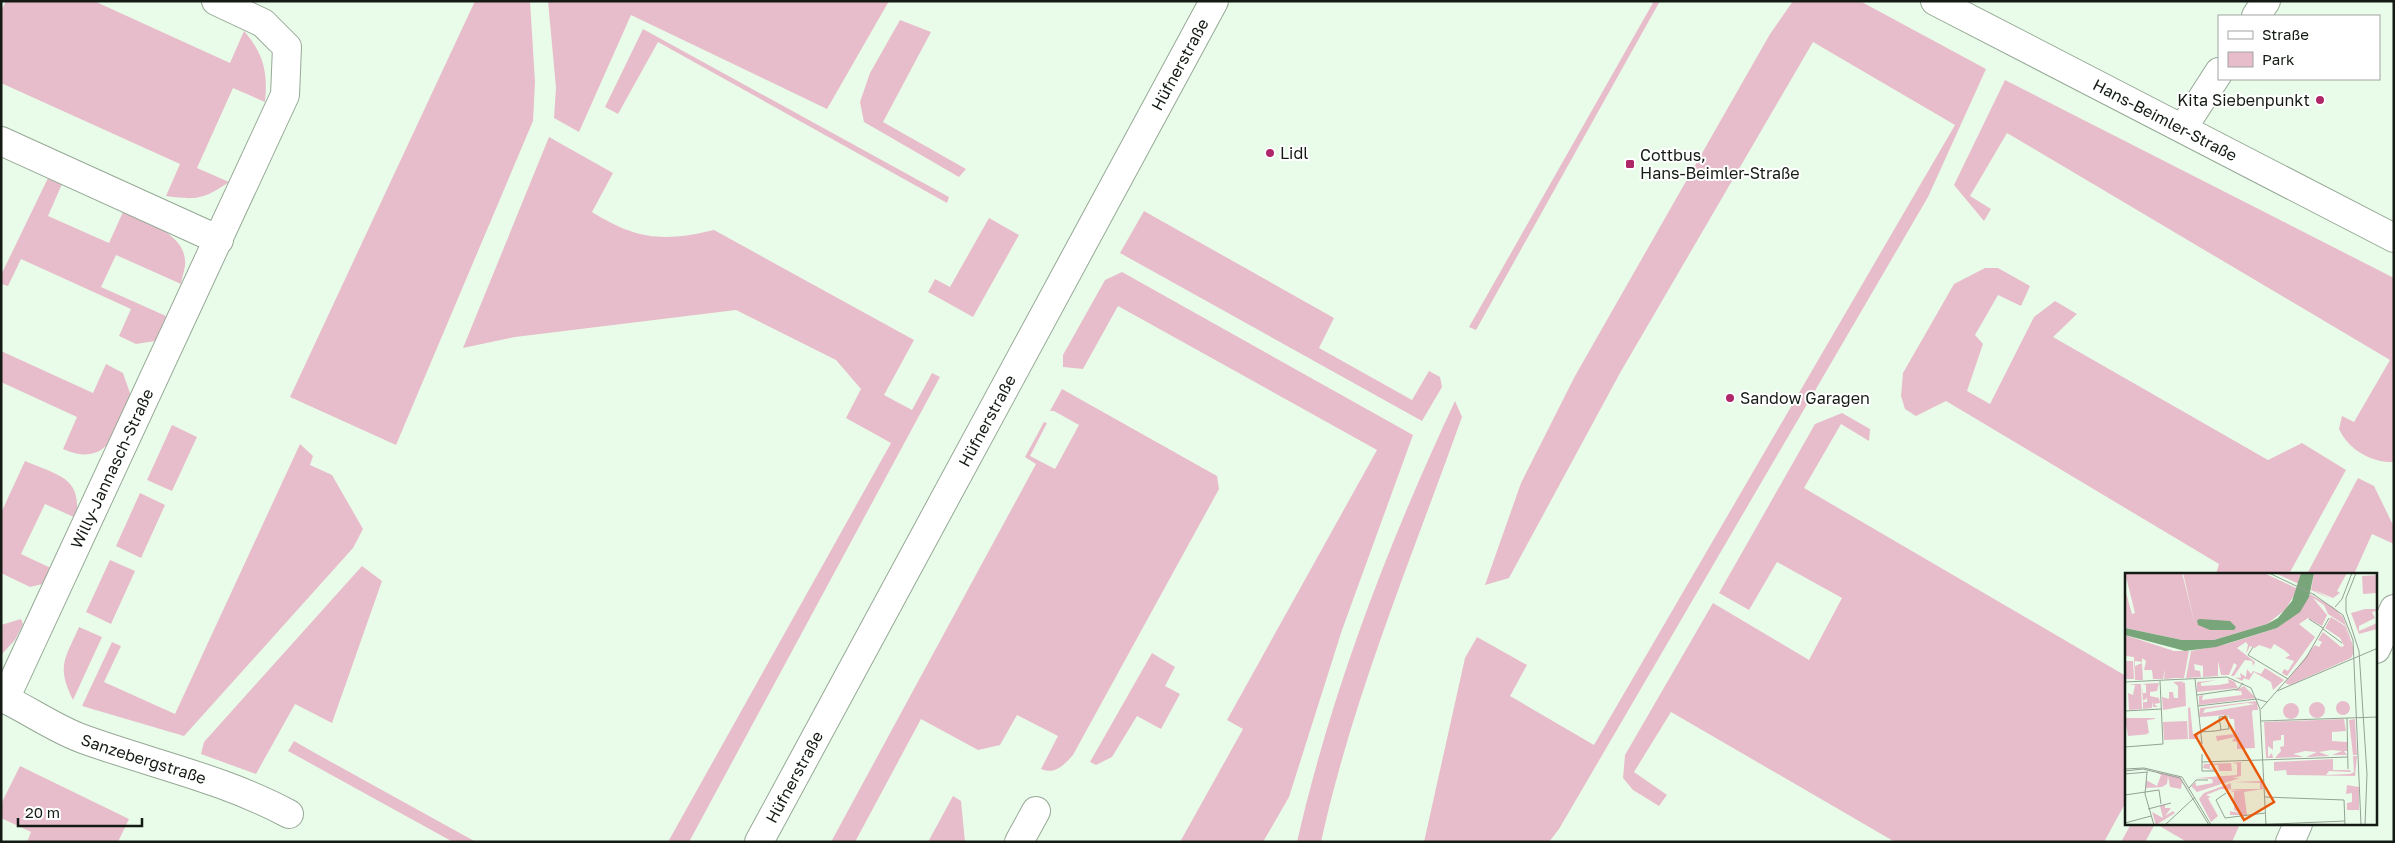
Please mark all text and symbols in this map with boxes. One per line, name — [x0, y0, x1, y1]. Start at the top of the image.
street label: Hüfnerstraße — [1147, 15, 1213, 114]
legend — [2218, 15, 2380, 80]
text: Straße — [2262, 25, 2309, 43]
text: Park — [2262, 50, 2295, 68]
street label: Hans-Beimler-Straße — [2090, 74, 2241, 165]
place label: Kita Siebenpunkt — [2177, 90, 2310, 110]
marker: Kita Siebenpunkt — [2314, 94, 2326, 106]
place label: Lidl — [1280, 143, 1308, 163]
place label: Cottbus, Hans-Beimler-Straße — [1640, 145, 1800, 183]
marker: Lidl — [1264, 147, 1276, 159]
marker: Cottbus, Hans-Beimler-Straße — [1624, 158, 1636, 170]
street label: Hüfnerstraße — [954, 371, 1020, 470]
street label: Willy-Jannasch-Straße — [66, 385, 158, 552]
place label: Sandow Garagen — [1740, 388, 1870, 408]
marker: Sandow Garagen — [1724, 392, 1736, 404]
inset map — [2125, 573, 2378, 826]
street label: Hüfnerstraße — [761, 727, 827, 826]
street label: Sanzebergstraße — [78, 729, 209, 788]
scale bar — [18, 796, 141, 828]
text: 20 m — [25, 803, 60, 821]

